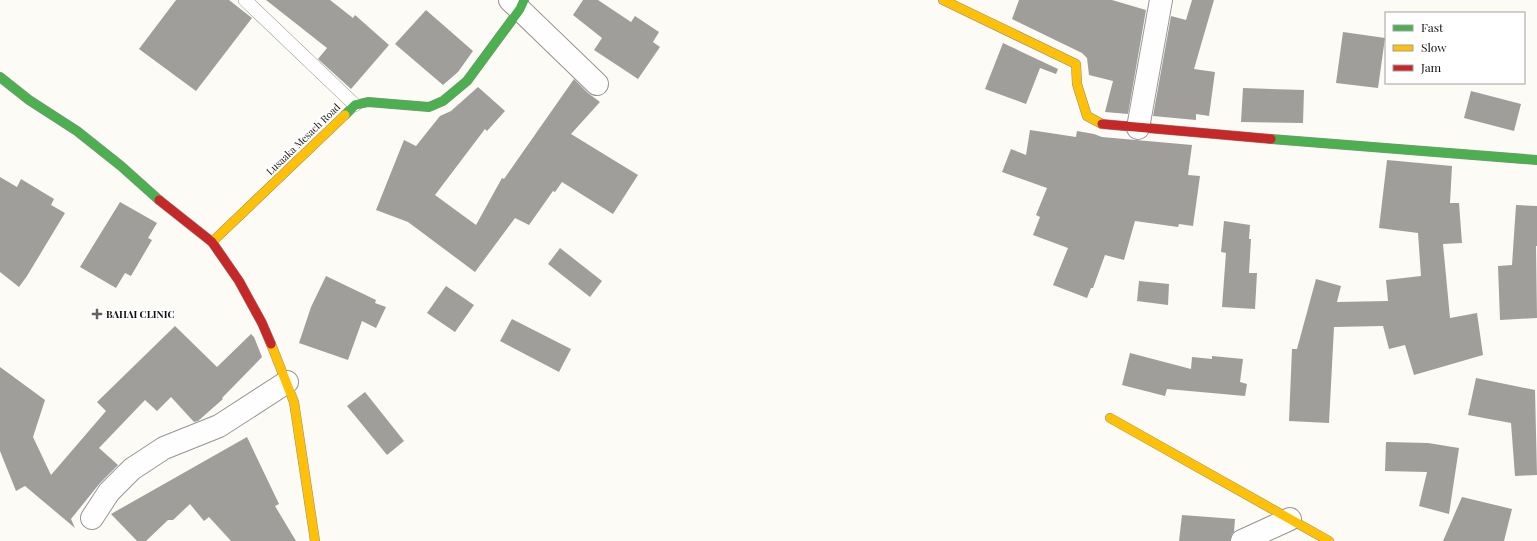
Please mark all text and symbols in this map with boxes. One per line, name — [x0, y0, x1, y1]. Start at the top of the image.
legend — [1385, 12, 1525, 84]
text: Fast — [1421, 19, 1444, 35]
text: Slow — [1421, 39, 1447, 55]
text: Jam — [1420, 59, 1442, 75]
street label: Lusaaka Mesach Road — [263, 100, 343, 178]
place label: BAHAI CLINIC — [106, 307, 174, 321]
marker: BAHAI CLINIC — [91, 308, 103, 320]

